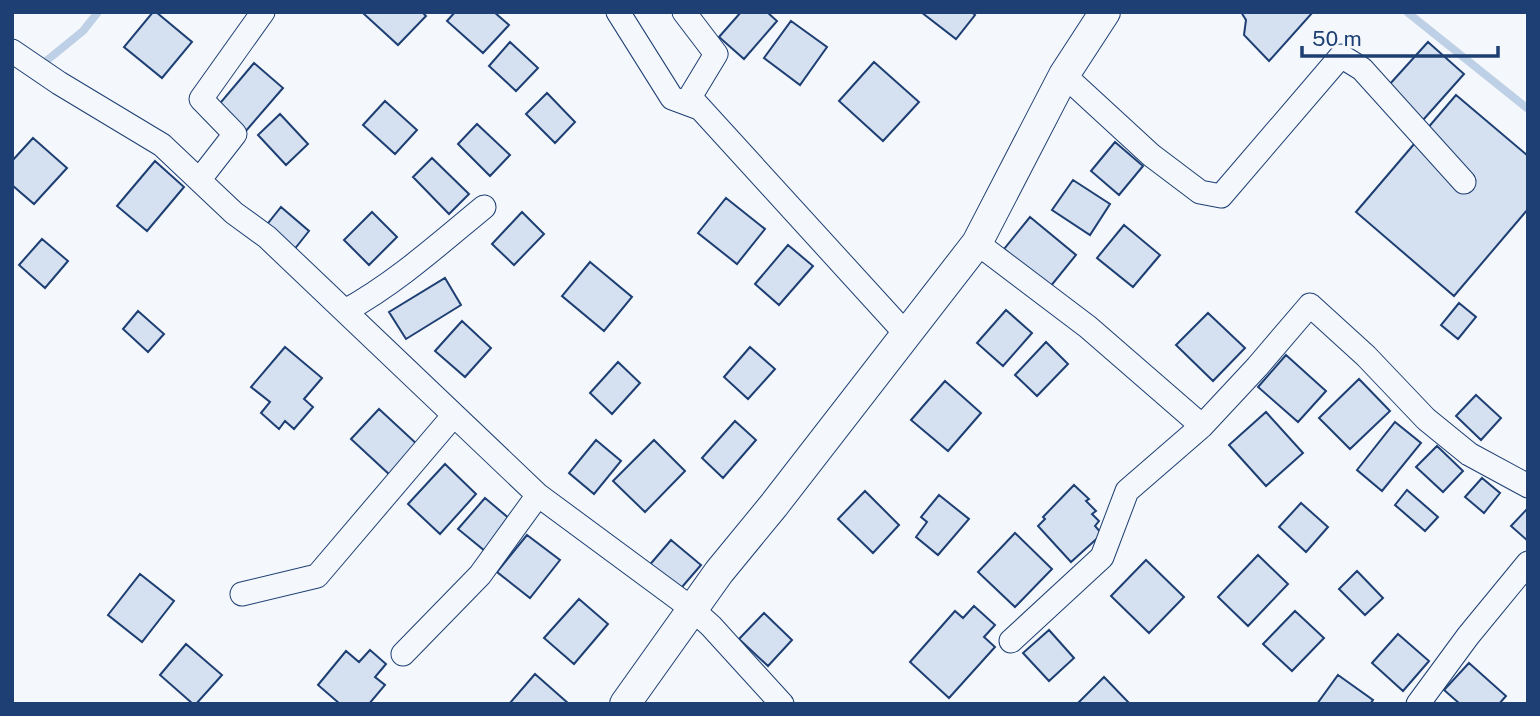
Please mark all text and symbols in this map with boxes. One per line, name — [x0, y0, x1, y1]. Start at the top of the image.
scale bar — [1302, 14, 1498, 58]
text: 50 m — [1312, 26, 1362, 51]

